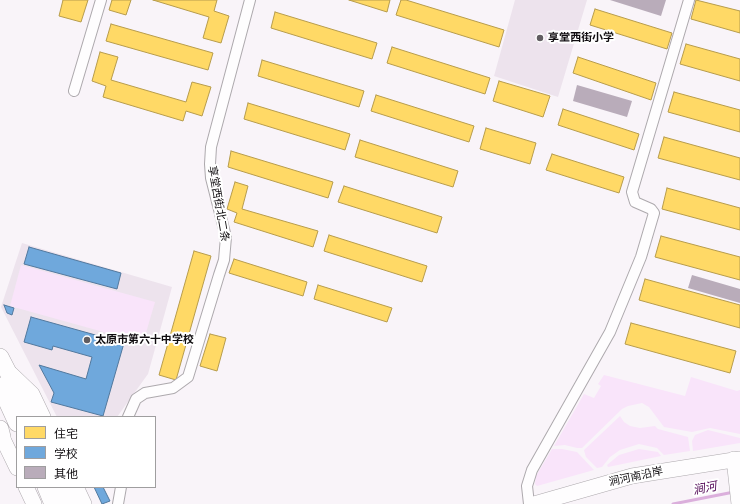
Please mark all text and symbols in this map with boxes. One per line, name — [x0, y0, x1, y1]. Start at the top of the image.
place label: 享堂西街小学 — [548, 31, 614, 45]
marker: 享堂西街小学 — [535, 33, 545, 43]
street label: 享堂西街北二条 — [205, 165, 231, 243]
place label: 太原市第六十中学校 — [95, 333, 194, 347]
marker: 太原市第六十中学校 — [82, 335, 92, 345]
legend — [16, 416, 156, 488]
text: 住宅 — [54, 427, 78, 441]
text: 学校 — [54, 447, 78, 461]
street label: 涧河南沿岸 — [608, 465, 664, 489]
text: 其他 — [54, 467, 78, 481]
water label: 涧河 — [692, 480, 718, 498]

